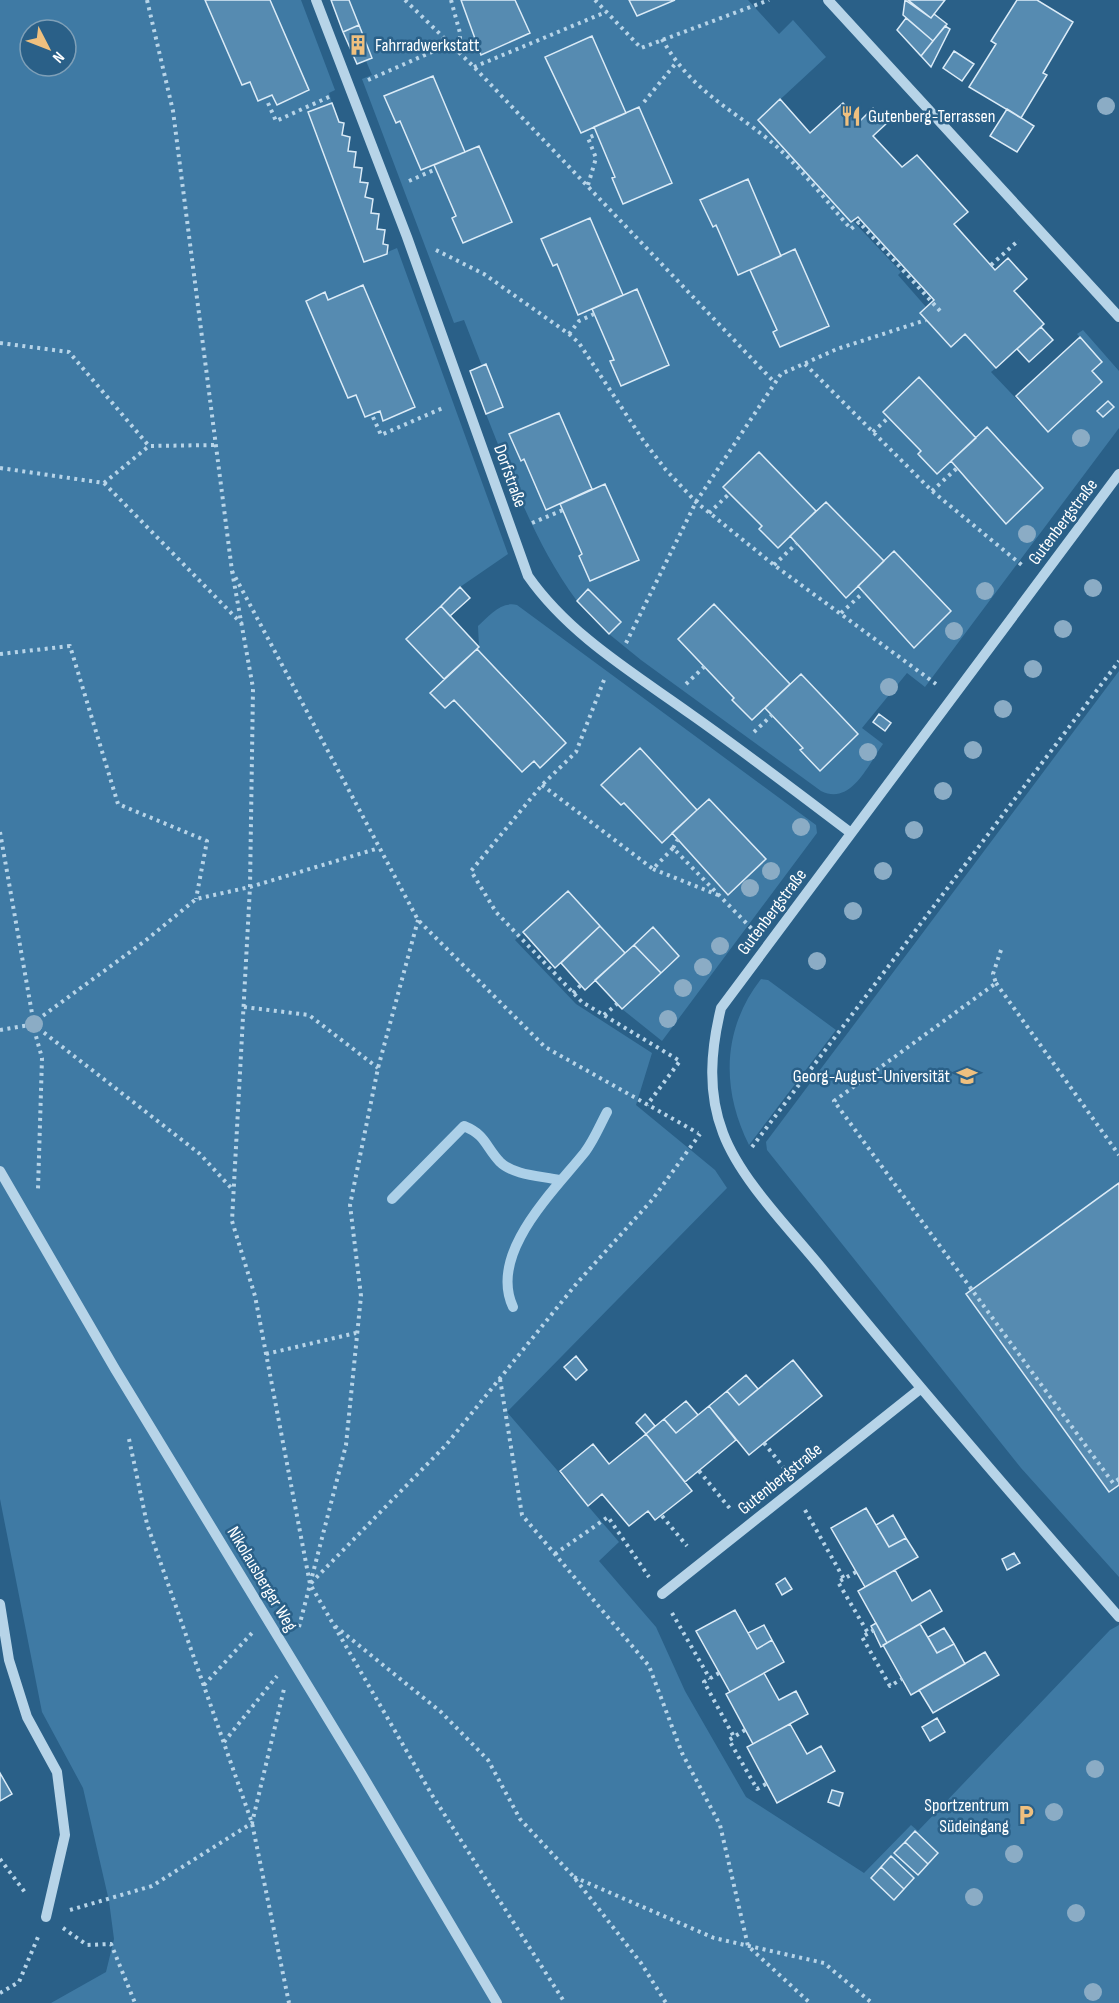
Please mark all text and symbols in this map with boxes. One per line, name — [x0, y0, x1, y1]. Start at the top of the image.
north arrow — [18, 18, 78, 78]
building icon: Fahrradwerkstatt — [346, 33, 370, 57]
place label: Fahrradwerkstatt — [375, 35, 480, 56]
text: N — [48, 48, 68, 67]
restaurant icon: Gutenberg-Terrassen — [839, 104, 863, 128]
place label: Gutenberg-Terrassen — [868, 106, 996, 127]
street label: Dorfstraße — [489, 442, 531, 510]
street label: Gutenbergstraße — [1024, 475, 1102, 569]
street label: Gutenbergstraße — [733, 865, 811, 959]
school or university icon: Georg-August-Universität — [955, 1064, 979, 1088]
place label: Georg-August-Universität — [793, 1066, 951, 1087]
street label: Gutenbergstraße — [734, 1439, 826, 1519]
street label: Nikolausberger Weg — [222, 1523, 302, 1635]
place label: Sportzentrum Südeingang — [924, 1795, 1009, 1837]
parking icon: Sportzentrum Südeingang — [1014, 1803, 1038, 1827]

